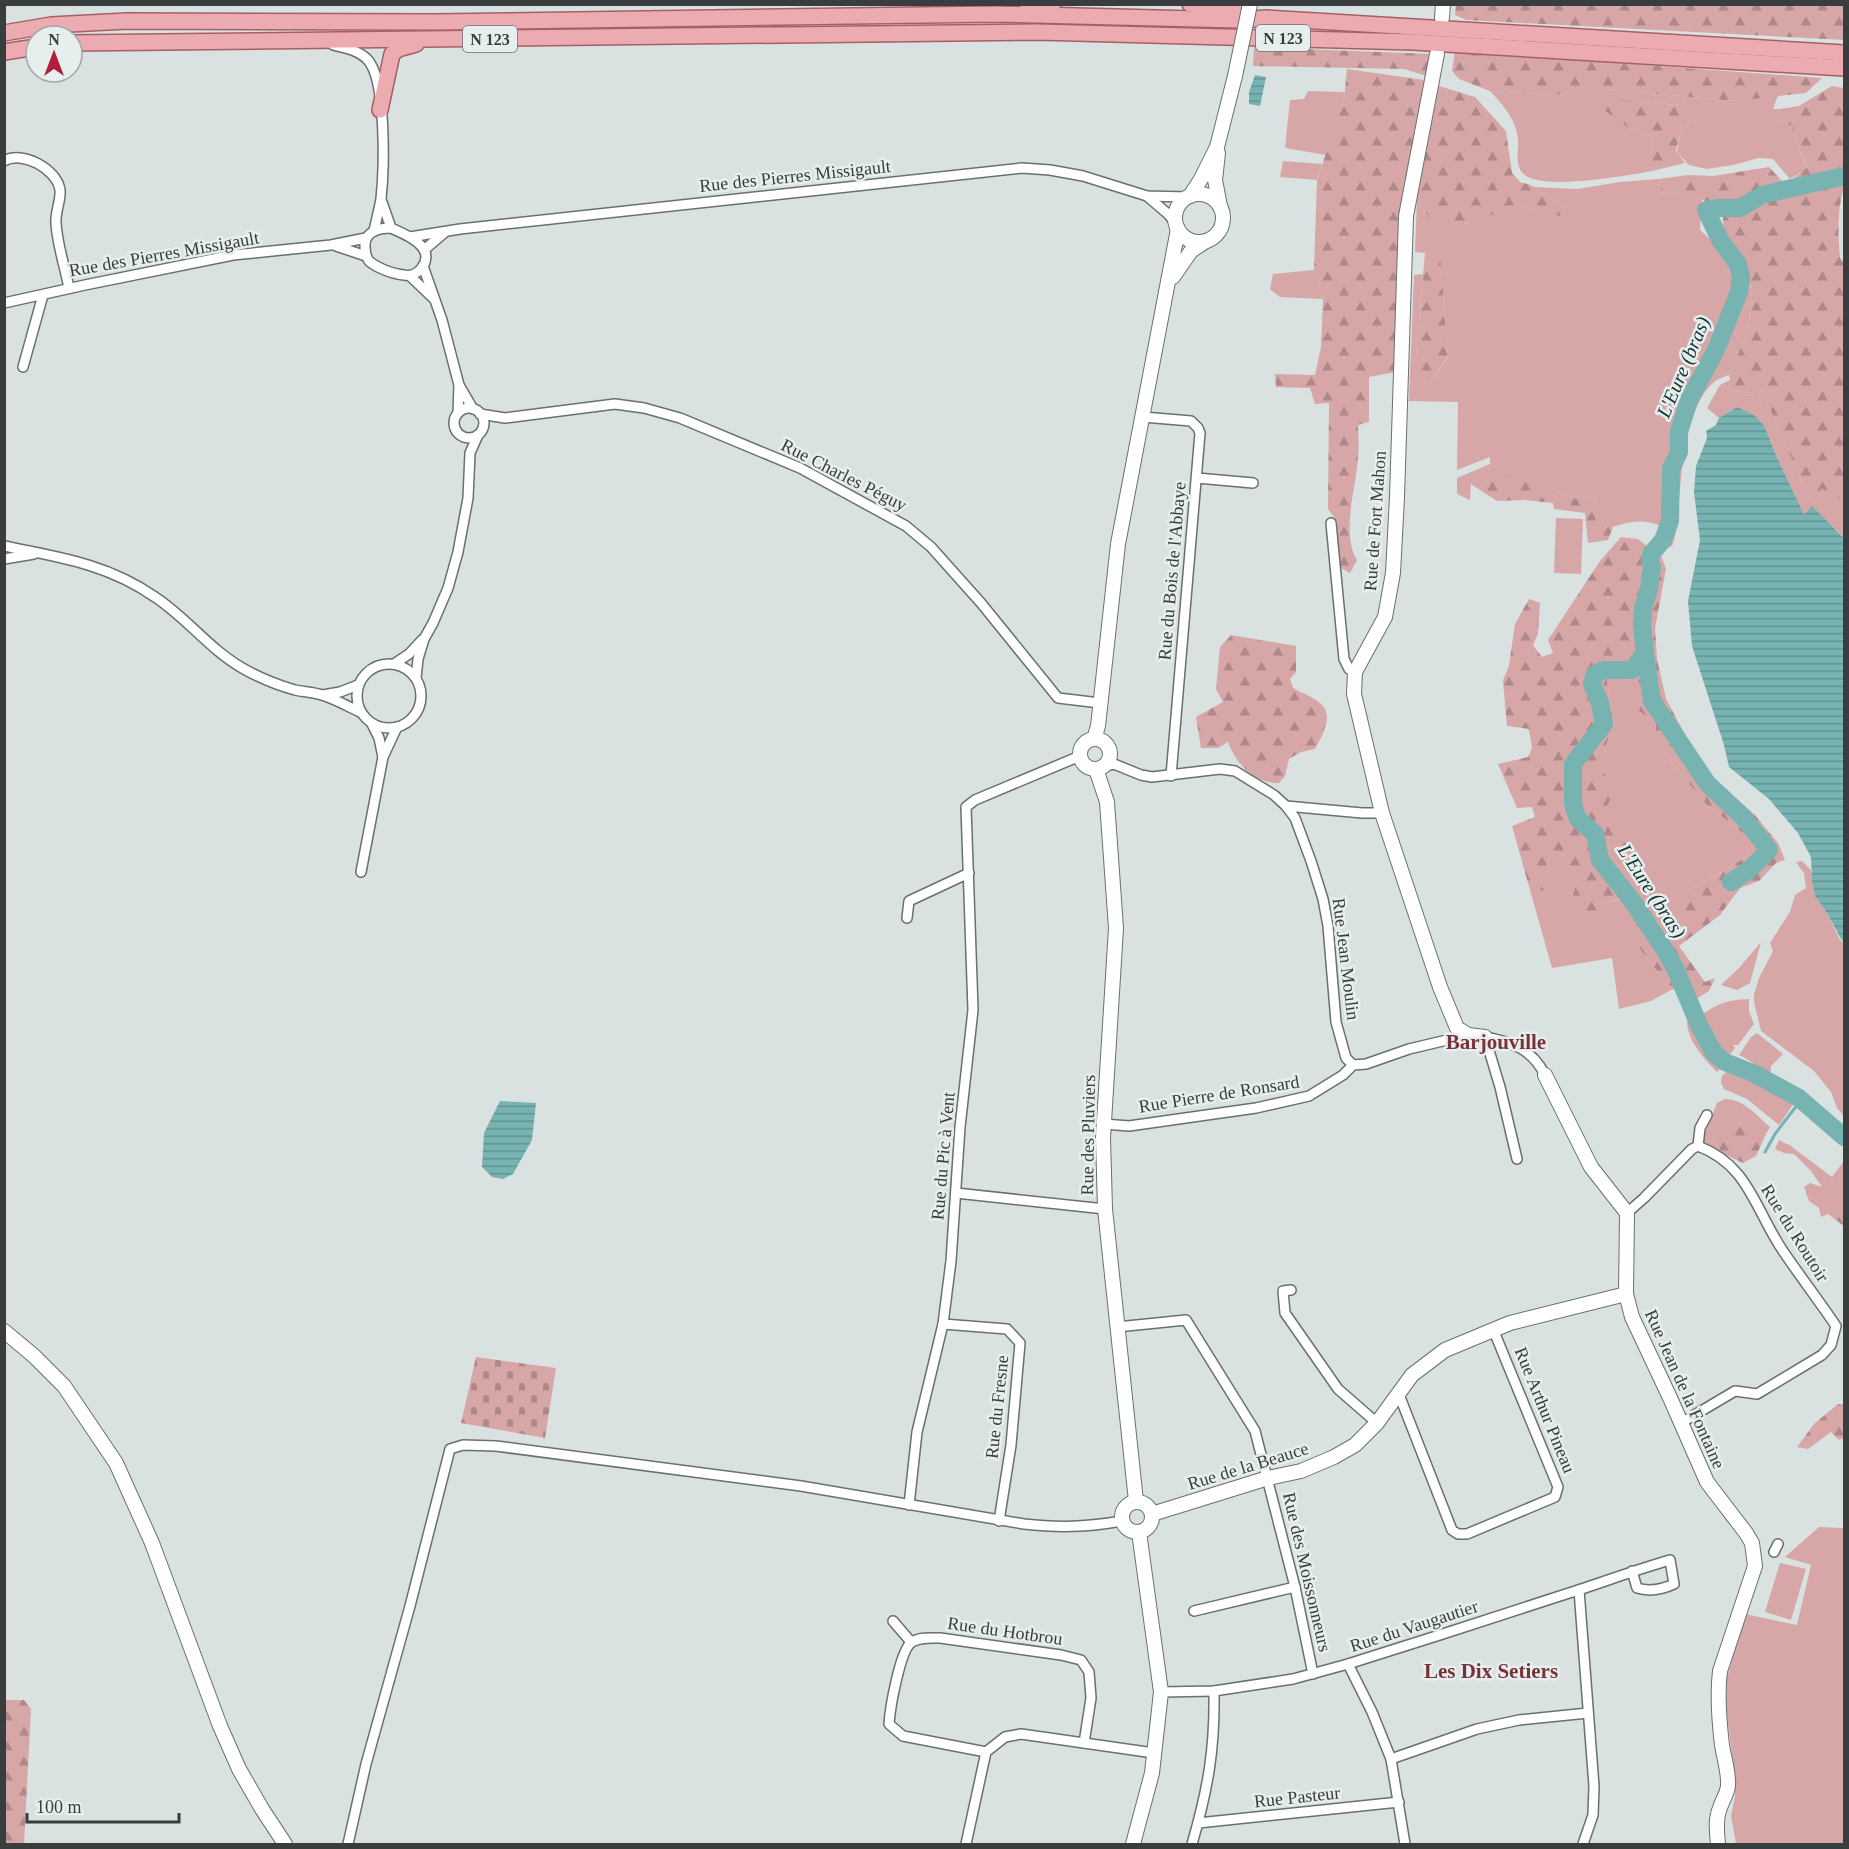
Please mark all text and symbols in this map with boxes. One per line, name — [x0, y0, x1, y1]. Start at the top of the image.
north arrow — [24, 24, 84, 84]
road number: N 123 — [1256, 25, 1310, 51]
road number: N 123 — [463, 26, 517, 52]
text: N — [48, 31, 60, 48]
street label: Rue des Pierres Missigault — [698, 156, 892, 196]
street label: Rue des Pierres Missigault — [67, 227, 261, 281]
water label: L'Eure (bras) — [1651, 313, 1715, 422]
street label: Rue Charles Péguy — [778, 435, 910, 515]
street label: Rue de Fort Mahon — [1360, 450, 1390, 592]
street label: Rue du Bois de l'Abbaye — [1154, 481, 1190, 661]
water label: L'Eure (bras) — [1612, 839, 1691, 943]
street label: Rue Jean Moulin — [1329, 897, 1363, 1021]
district label: Barjouville — [1446, 1030, 1546, 1054]
street label: Rue Pierre de Ronsard — [1137, 1071, 1301, 1117]
street label: Rue des Pluviers — [1077, 1074, 1099, 1196]
street label: Rue du Pic à Vent — [927, 1091, 959, 1221]
street label: Rue du Routoir — [1757, 1181, 1833, 1285]
street label: Rue Jean de la Fontaine — [1641, 1306, 1729, 1472]
street label: Rue Arthur Pineau — [1511, 1344, 1579, 1476]
street label: Rue du Fresne — [982, 1354, 1012, 1460]
street label: Rue de la Beauce — [1185, 1438, 1311, 1494]
street label: Rue des Moissonneurs — [1279, 1490, 1335, 1654]
street label: Rue du Vaugautier — [1347, 1596, 1481, 1656]
street label: Rue du Hotbrou — [946, 1613, 1064, 1649]
district label: Les Dix Setiers — [1424, 1659, 1558, 1683]
street label: Rue Pasteur — [1253, 1783, 1341, 1811]
scale bar — [27, 1786, 178, 1824]
text: 100 m — [36, 1797, 82, 1817]

